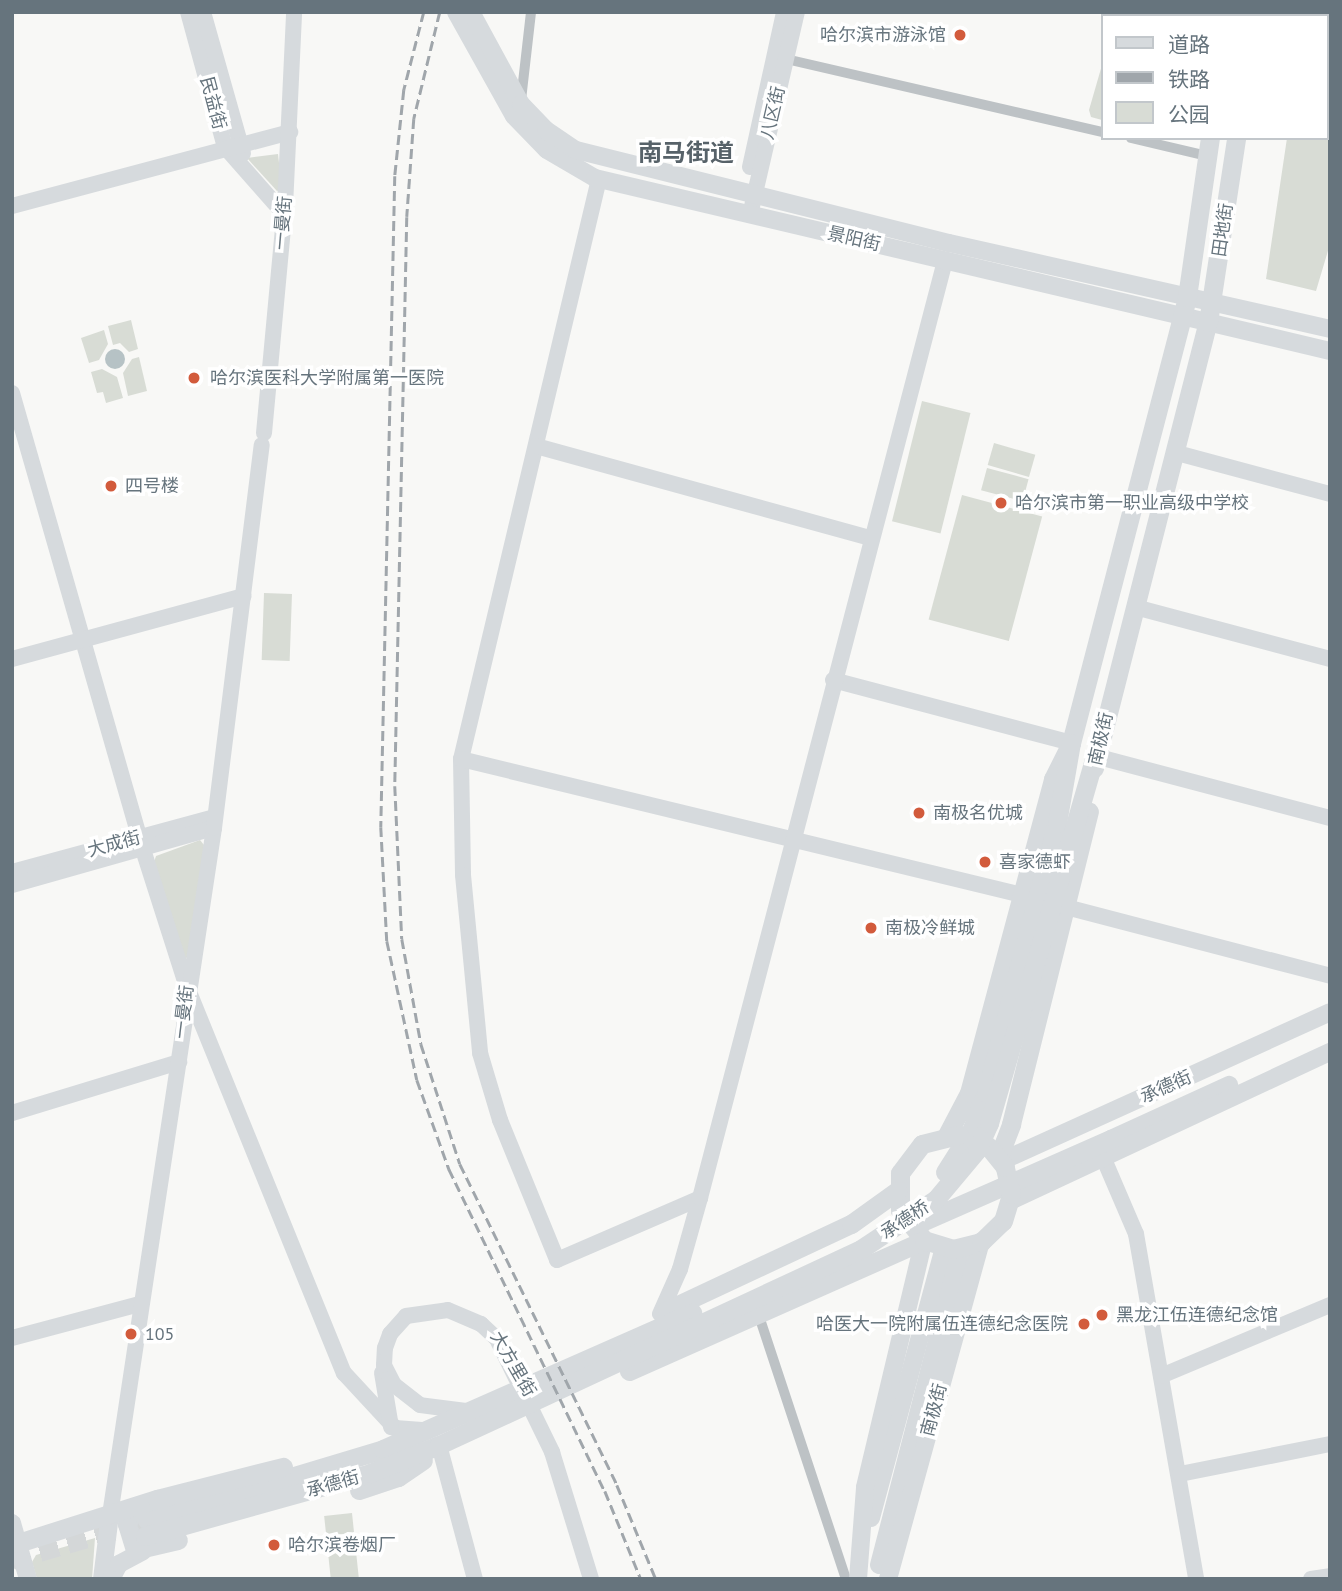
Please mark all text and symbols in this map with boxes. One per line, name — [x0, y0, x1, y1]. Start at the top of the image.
legend — [1100, 14, 1328, 140]
place label: 哈尔滨市游泳馆 — [820, 24, 946, 46]
marker: 哈尔滨市游泳馆 — [952, 27, 968, 43]
text: 道路 — [1168, 31, 1210, 58]
text: 铁路 — [1168, 66, 1210, 93]
street label: 民益街 — [196, 74, 230, 132]
street label: 八区街 — [756, 84, 790, 142]
text: 公园 — [1168, 101, 1210, 128]
district label: 南马街道 — [638, 139, 734, 167]
street label: 一曼街 — [270, 195, 296, 251]
street label: 田地街 — [1209, 202, 1237, 258]
street label: 景阳街 — [825, 222, 883, 256]
place label: 哈尔滨医科大学附属第一医院 — [210, 367, 444, 389]
marker: 哈尔滨医科大学附属第一医院 — [184, 368, 204, 388]
place label: 四号楼 — [125, 475, 179, 497]
marker: 四号楼 — [103, 478, 119, 494]
place label: 哈尔滨市第一职业高级中学校 — [1015, 492, 1249, 514]
marker: 哈尔滨市第一职业高级中学校 — [993, 495, 1009, 511]
street label: 南极街 — [1084, 710, 1118, 768]
place label: 南极名优城 — [933, 802, 1023, 824]
marker: 南极名优城 — [911, 805, 927, 821]
street label: 大成街 — [85, 827, 143, 861]
place label: 喜家德虾 — [999, 851, 1071, 873]
marker: 喜家德虾 — [977, 854, 993, 870]
place label: 南极冷鲜城 — [885, 917, 975, 939]
marker: 南极冷鲜城 — [863, 920, 879, 936]
street label: 一曼街 — [170, 984, 198, 1040]
street label: 承德街 — [1137, 1066, 1195, 1108]
street label: 承德桥 — [877, 1196, 933, 1244]
place label: 黑龙江伍连德纪念馆 — [1116, 1304, 1278, 1326]
marker: 黑龙江伍连德纪念馆 — [1094, 1307, 1110, 1323]
place label: 哈医大一院附属伍连德纪念医院 — [816, 1313, 1068, 1335]
marker: 哈医大一院附属伍连德纪念医院 — [1074, 1314, 1094, 1334]
place label: 105 — [145, 1323, 174, 1345]
marker: 105 — [123, 1326, 139, 1342]
street label: 大方里街 — [486, 1327, 540, 1401]
street label: 南极街 — [917, 1381, 951, 1439]
street label: 承德街 — [304, 1466, 362, 1502]
place label: 哈尔滨卷烟厂 — [288, 1534, 396, 1556]
marker: 哈尔滨卷烟厂 — [266, 1537, 282, 1553]

